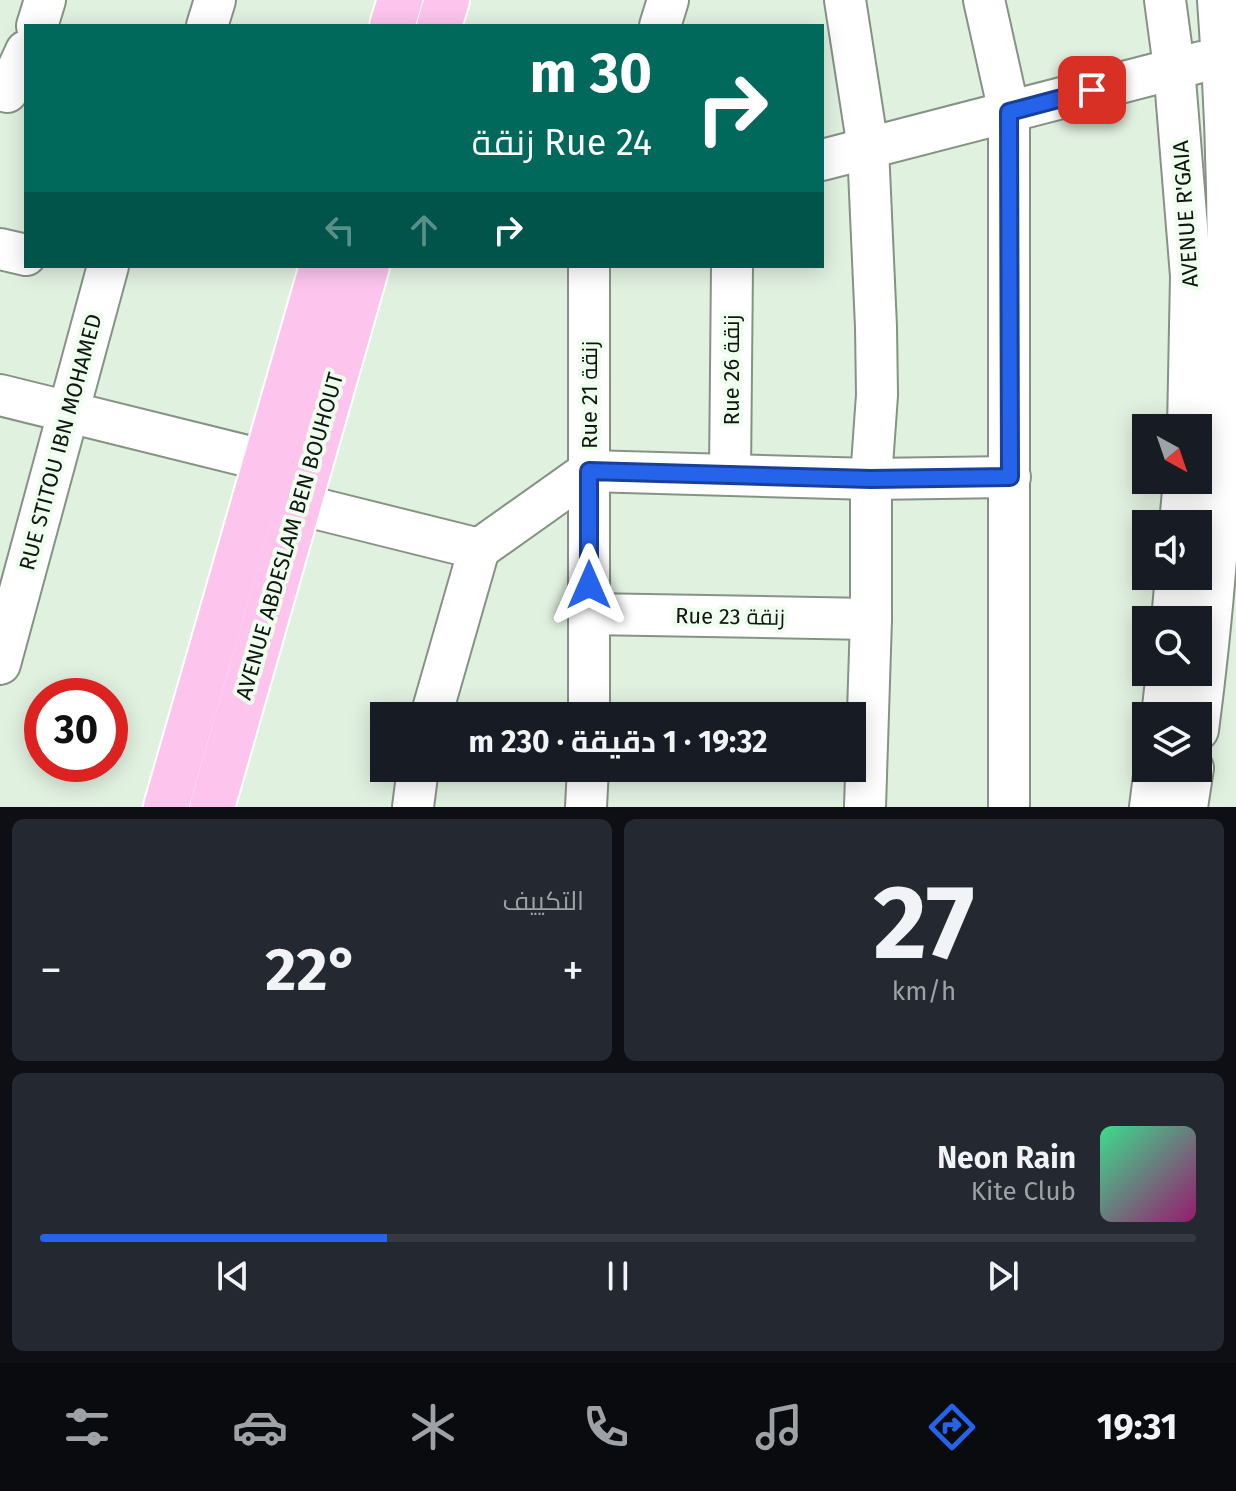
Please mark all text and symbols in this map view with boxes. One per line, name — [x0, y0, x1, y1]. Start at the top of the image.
text: 30 m — [530, 40, 652, 107]
icon: right — [680, 56, 784, 160]
pin — [1058, 56, 1126, 124]
icon: arrive — [1070, 68, 1114, 112]
text: Rue 24 زنقة — [472, 121, 652, 165]
street label: AVENUE R'GAIA — [1167, 139, 1204, 288]
icon: left — [318, 208, 362, 252]
icon: ahead — [402, 208, 446, 252]
icon: right — [486, 208, 530, 252]
street label: RUE STITOU IBN MOHAMED — [13, 311, 108, 573]
street label: Rue 26 زنقة — [718, 315, 745, 425]
street label: Rue 21 زنقة — [576, 341, 603, 449]
street label: AVENUE ABDESLAM BEN BOUHOUT — [230, 369, 349, 703]
north arrow — [1132, 414, 1212, 494]
map controls — [1132, 414, 1212, 782]
button: sound — [1132, 510, 1212, 590]
position arrow — [547, 543, 631, 627]
street label: Rue 23 زنقة — [675, 602, 785, 631]
button: search — [1132, 606, 1212, 686]
speed limit sign: 30 — [24, 678, 128, 782]
button: layers — [1132, 702, 1212, 782]
text: 19:32 · 1 دقيقة · 230 m — [469, 724, 767, 760]
text: 27 — [873, 861, 975, 986]
text: التكييف — [502, 886, 584, 917]
text: 22° — [265, 934, 359, 1006]
text: − — [40, 944, 62, 997]
text: + — [562, 944, 584, 997]
text: km/h — [892, 976, 956, 1007]
text: Neon Rain — [937, 1140, 1076, 1176]
text: Kite Club — [971, 1176, 1076, 1207]
icon: previous — [211, 1254, 255, 1298]
icon: pause — [596, 1254, 640, 1298]
icon: next — [981, 1254, 1025, 1298]
icon: filters — [59, 1399, 115, 1455]
icon: car — [232, 1399, 288, 1455]
icon: climate — [405, 1399, 461, 1455]
icon: phone — [578, 1399, 634, 1455]
icon: music — [751, 1399, 807, 1455]
icon: directions — [924, 1399, 980, 1455]
text: 19:31 — [1097, 1405, 1177, 1449]

